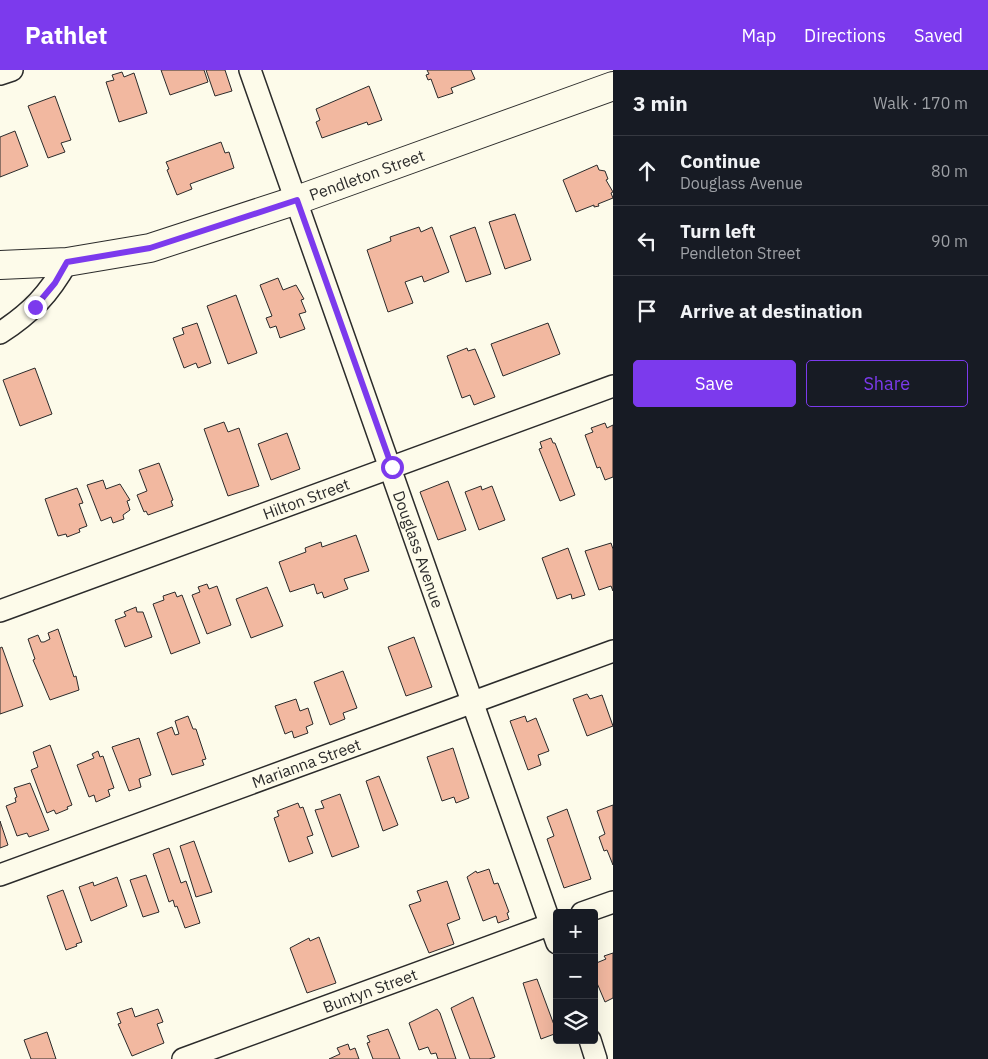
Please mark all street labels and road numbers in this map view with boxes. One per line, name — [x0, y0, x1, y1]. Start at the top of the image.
street label: Pendleton Street — [306, 145, 427, 205]
street label: Hilton Street — [260, 474, 352, 524]
street label: Douglass Avenue — [389, 488, 448, 611]
street label: Marianna Street — [249, 734, 363, 792]
street label: Buntyn Street — [320, 964, 420, 1017]

